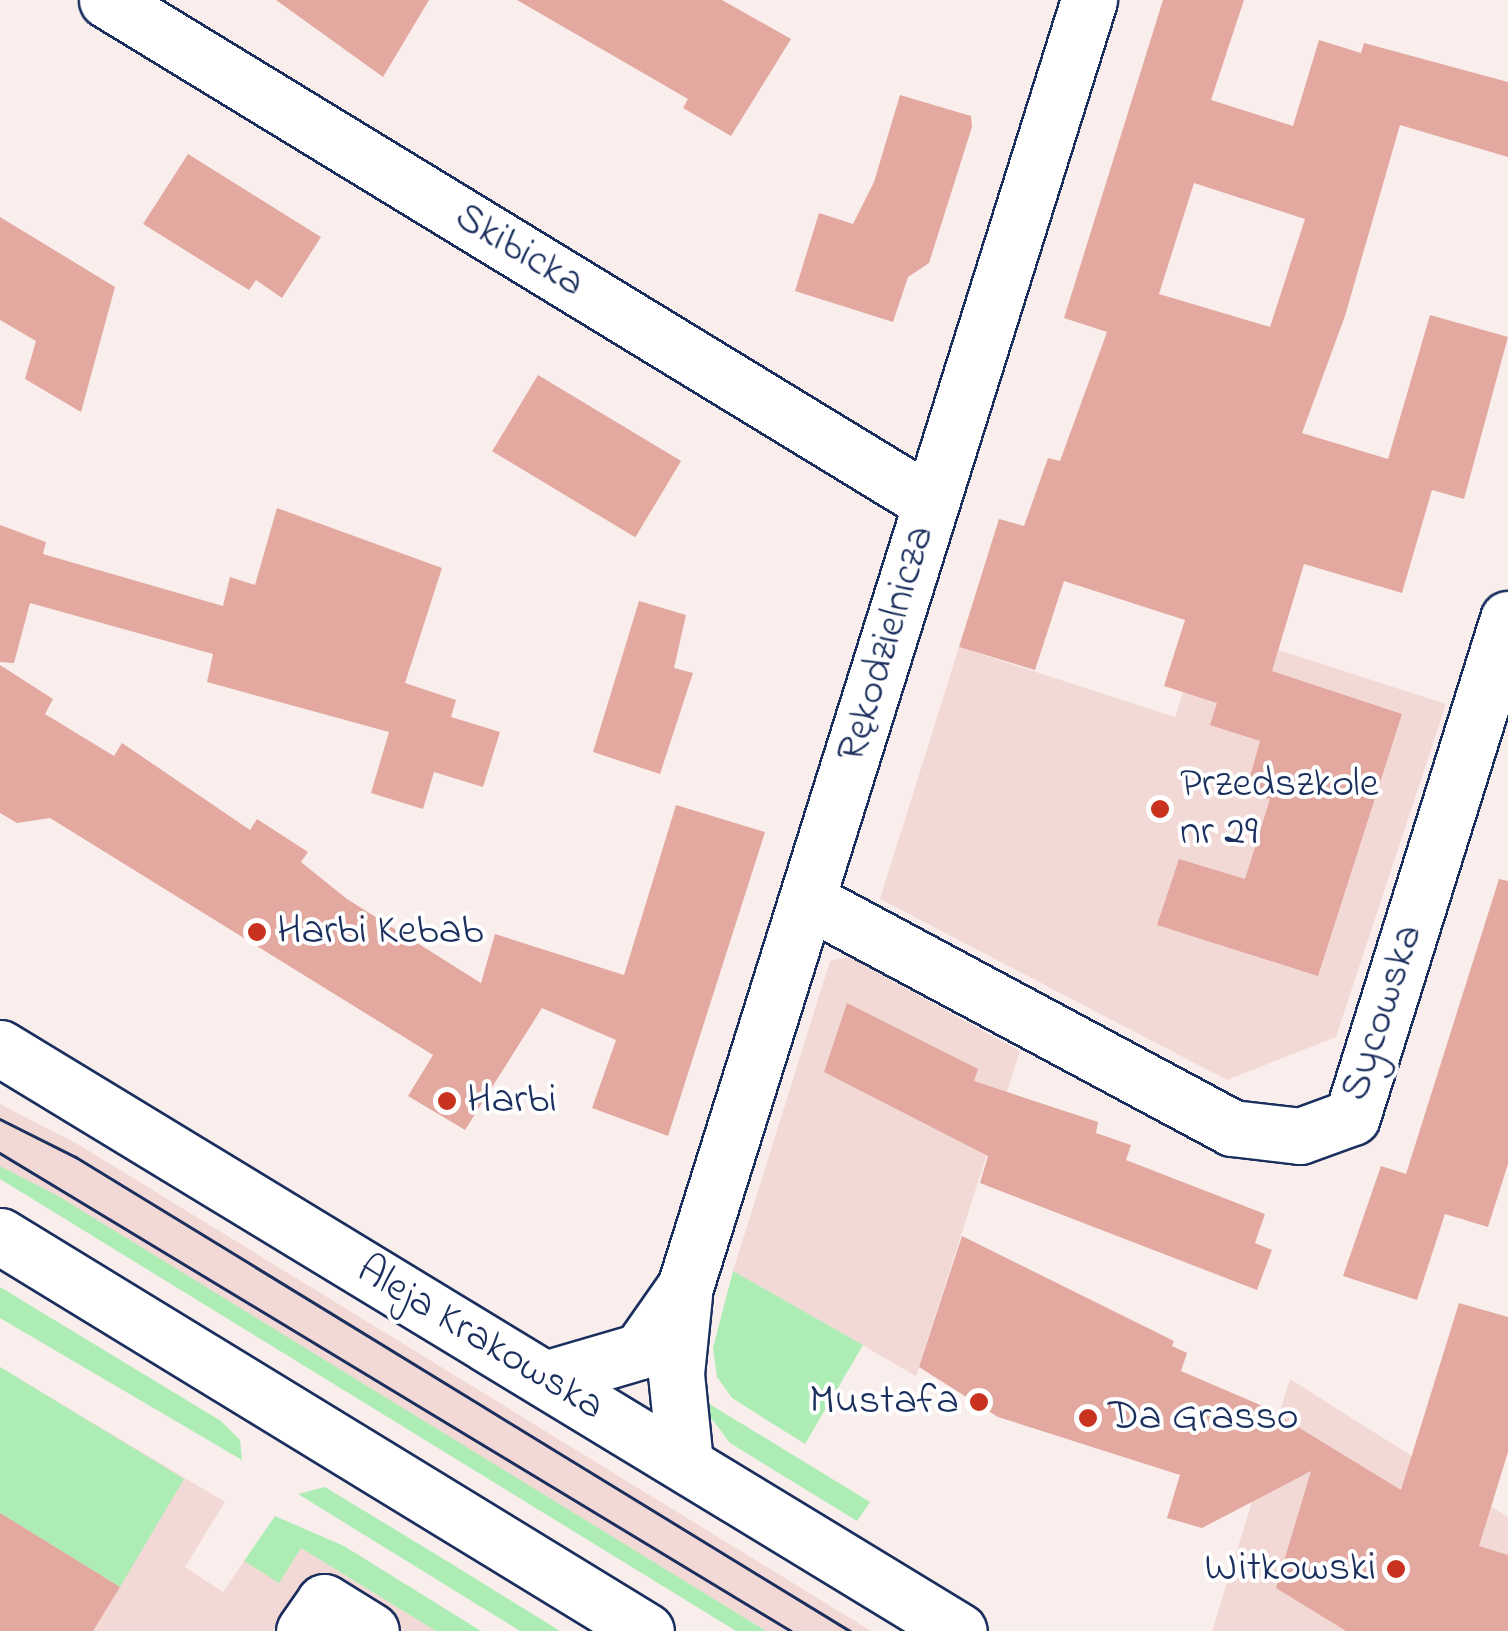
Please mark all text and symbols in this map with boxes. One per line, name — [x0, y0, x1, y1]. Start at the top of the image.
street label: Skibicka — [445, 193, 593, 309]
street label: Rękodzielnicza — [827, 520, 947, 768]
place label: Przedszkole nr 29 — [1180, 760, 1379, 858]
marker: Przedszkole nr 29 — [1149, 798, 1171, 820]
place label: Harbi Kebab — [277, 907, 484, 957]
street label: Sycowska — [1331, 919, 1435, 1107]
marker: Harbi Kebab — [246, 921, 268, 943]
place label: Harbi — [467, 1076, 557, 1126]
marker: Harbi — [436, 1090, 458, 1112]
street label: Aleja Krakowska — [347, 1245, 613, 1433]
place label: Mustafa — [809, 1377, 959, 1427]
marker: Mustafa — [968, 1391, 990, 1413]
place label: Da Grasso — [1108, 1393, 1299, 1443]
marker: Da Grasso — [1077, 1407, 1099, 1429]
place label: Witkowski — [1205, 1544, 1376, 1594]
marker: Witkowski — [1385, 1558, 1407, 1580]

